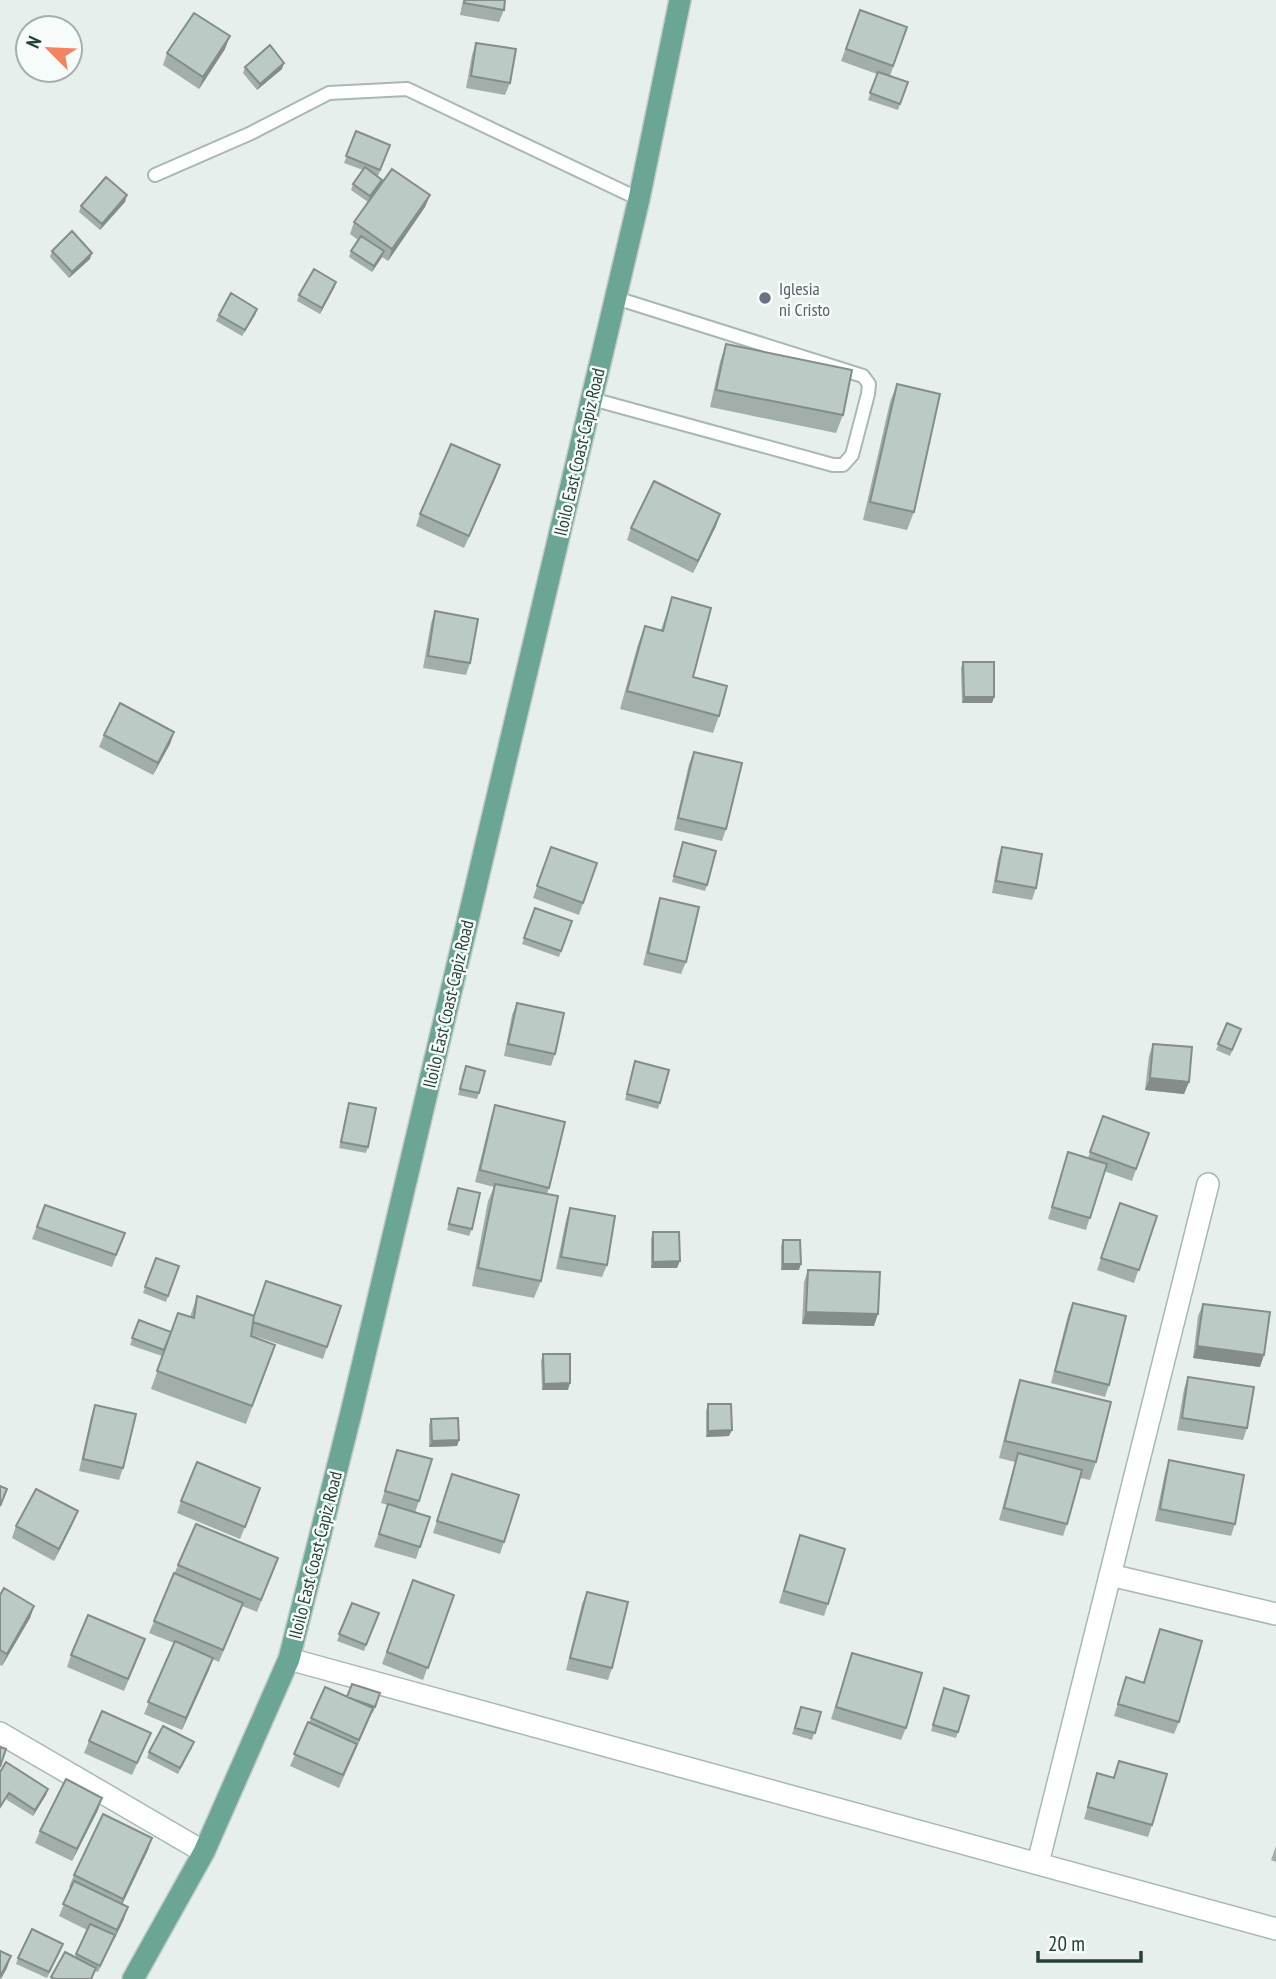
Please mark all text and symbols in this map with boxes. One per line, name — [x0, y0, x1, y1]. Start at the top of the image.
north arrow — [14, 14, 84, 84]
text: N — [20, 33, 47, 52]
place label: Iglesia ni Cristo — [779, 277, 830, 321]
marker: Iglesia ni Cristo — [757, 290, 773, 306]
street label: Iloilo East Coast-Capiz Road — [548, 366, 610, 538]
street label: Iloilo East Coast-Capiz Road — [417, 918, 479, 1090]
street label: Iloilo East Coast-Capiz Road — [283, 1469, 347, 1641]
scale bar — [1038, 1920, 1141, 1964]
text: 20 m — [1048, 1930, 1085, 1957]

